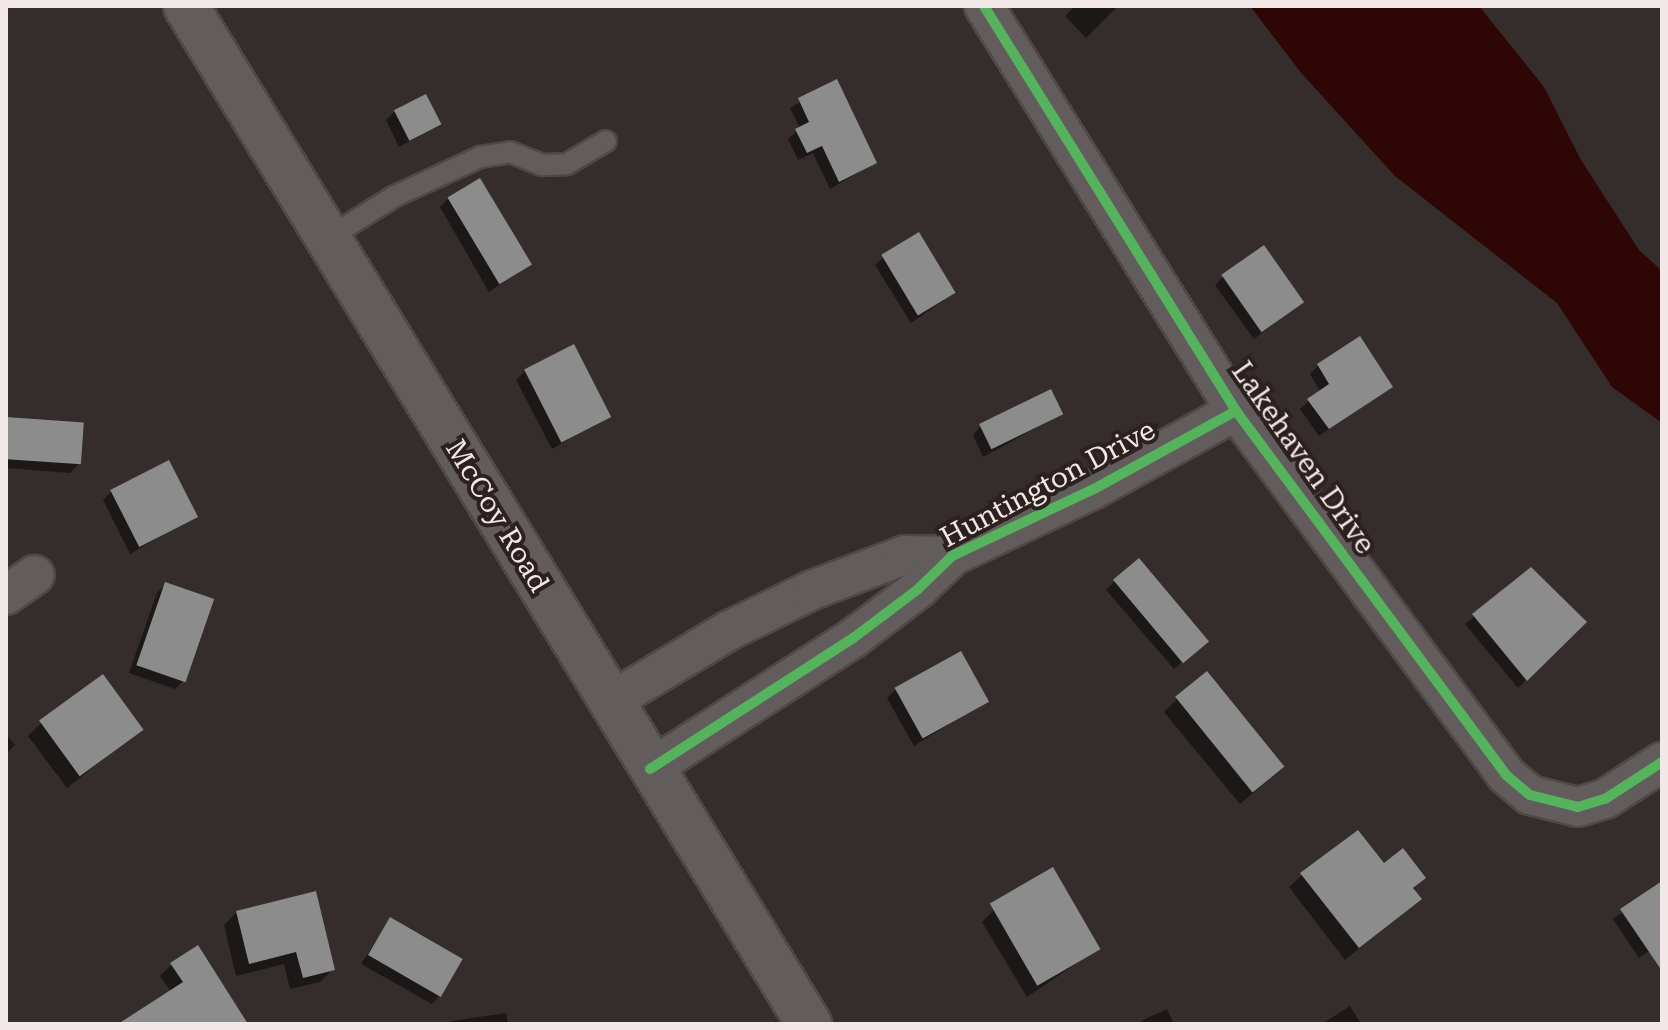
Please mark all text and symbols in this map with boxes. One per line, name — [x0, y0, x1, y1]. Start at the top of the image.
street label: Lakehaven Drive — [1224, 356, 1382, 560]
street label: Huntington Drive — [935, 413, 1161, 555]
street label: McCoy Road — [438, 434, 556, 598]

